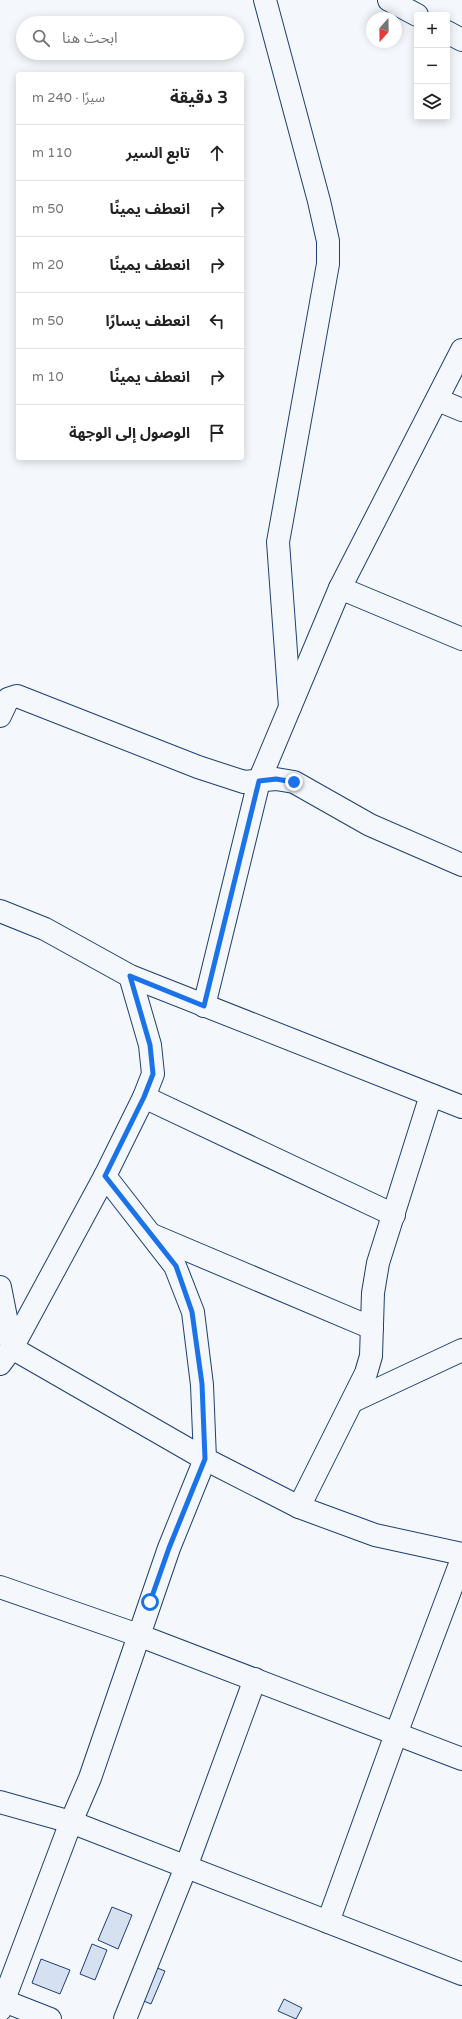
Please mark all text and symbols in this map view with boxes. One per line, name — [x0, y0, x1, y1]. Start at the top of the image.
north arrow — [366, 12, 402, 48]
map controls — [414, 12, 450, 120]
button: + — [414, 12, 450, 48]
search box — [16, 16, 244, 60]
icon: search — [30, 27, 52, 49]
text: ابحث هنا — [62, 29, 118, 47]
button: − — [414, 48, 450, 84]
button: layers — [414, 84, 450, 120]
text: 3 دقيقة — [170, 87, 228, 108]
text: سيرًا · 240 m — [32, 90, 105, 106]
icon: ahead — [206, 142, 228, 164]
text: تابع السير — [126, 144, 190, 162]
text: 110 m — [32, 145, 72, 161]
icon: right — [206, 198, 228, 220]
text: انعطف يمينًا — [109, 200, 190, 218]
text: 50 m — [32, 201, 64, 217]
icon: right — [206, 254, 228, 276]
text: انعطف يمينًا — [109, 256, 190, 274]
text: 20 m — [32, 257, 64, 273]
icon: left — [206, 310, 228, 332]
text: انعطف يسارًا — [106, 312, 190, 330]
text: 50 m — [32, 313, 64, 329]
icon: right — [206, 366, 228, 388]
text: انعطف يمينًا — [109, 368, 190, 386]
text: 10 m — [32, 369, 64, 385]
icon: arrive — [206, 422, 228, 444]
text: الوصول إلى الوجهة — [69, 424, 190, 442]
route end — [285, 773, 303, 791]
route start — [141, 1593, 159, 1611]

